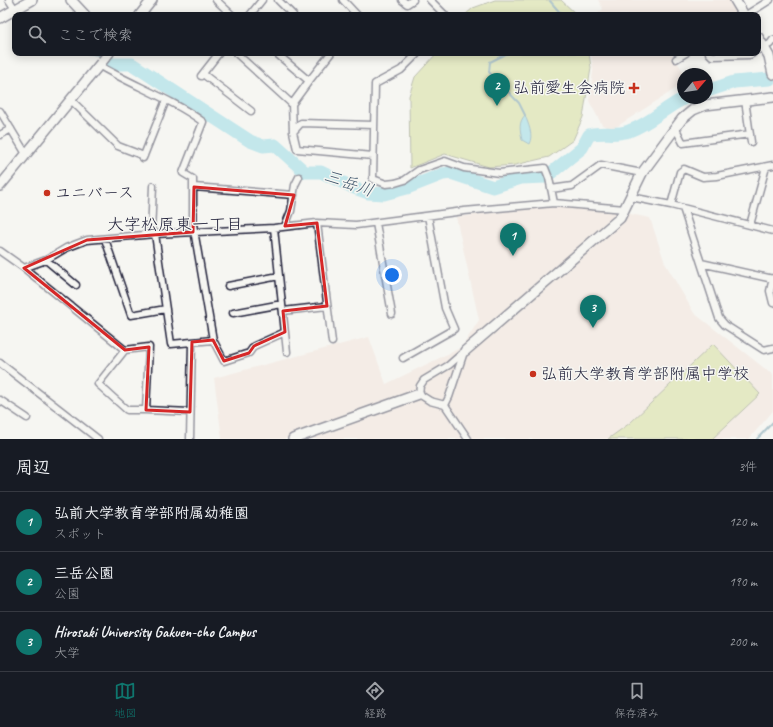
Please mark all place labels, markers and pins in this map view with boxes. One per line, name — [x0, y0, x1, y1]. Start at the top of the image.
pin: 2 — [484, 73, 510, 106]
place label: 弘前愛生会病院 — [513, 78, 625, 98]
marker: 弘前愛生会病院 — [628, 82, 640, 94]
place label: ユニバース — [55, 183, 134, 203]
marker: ユニバース — [42, 188, 52, 198]
pin: 1 — [500, 223, 526, 256]
pin: 3 — [580, 295, 606, 328]
place label: 弘前大学教育学部附属中学校 — [541, 364, 749, 384]
marker: 弘前大学教育学部附属中学校 — [528, 369, 538, 379]

